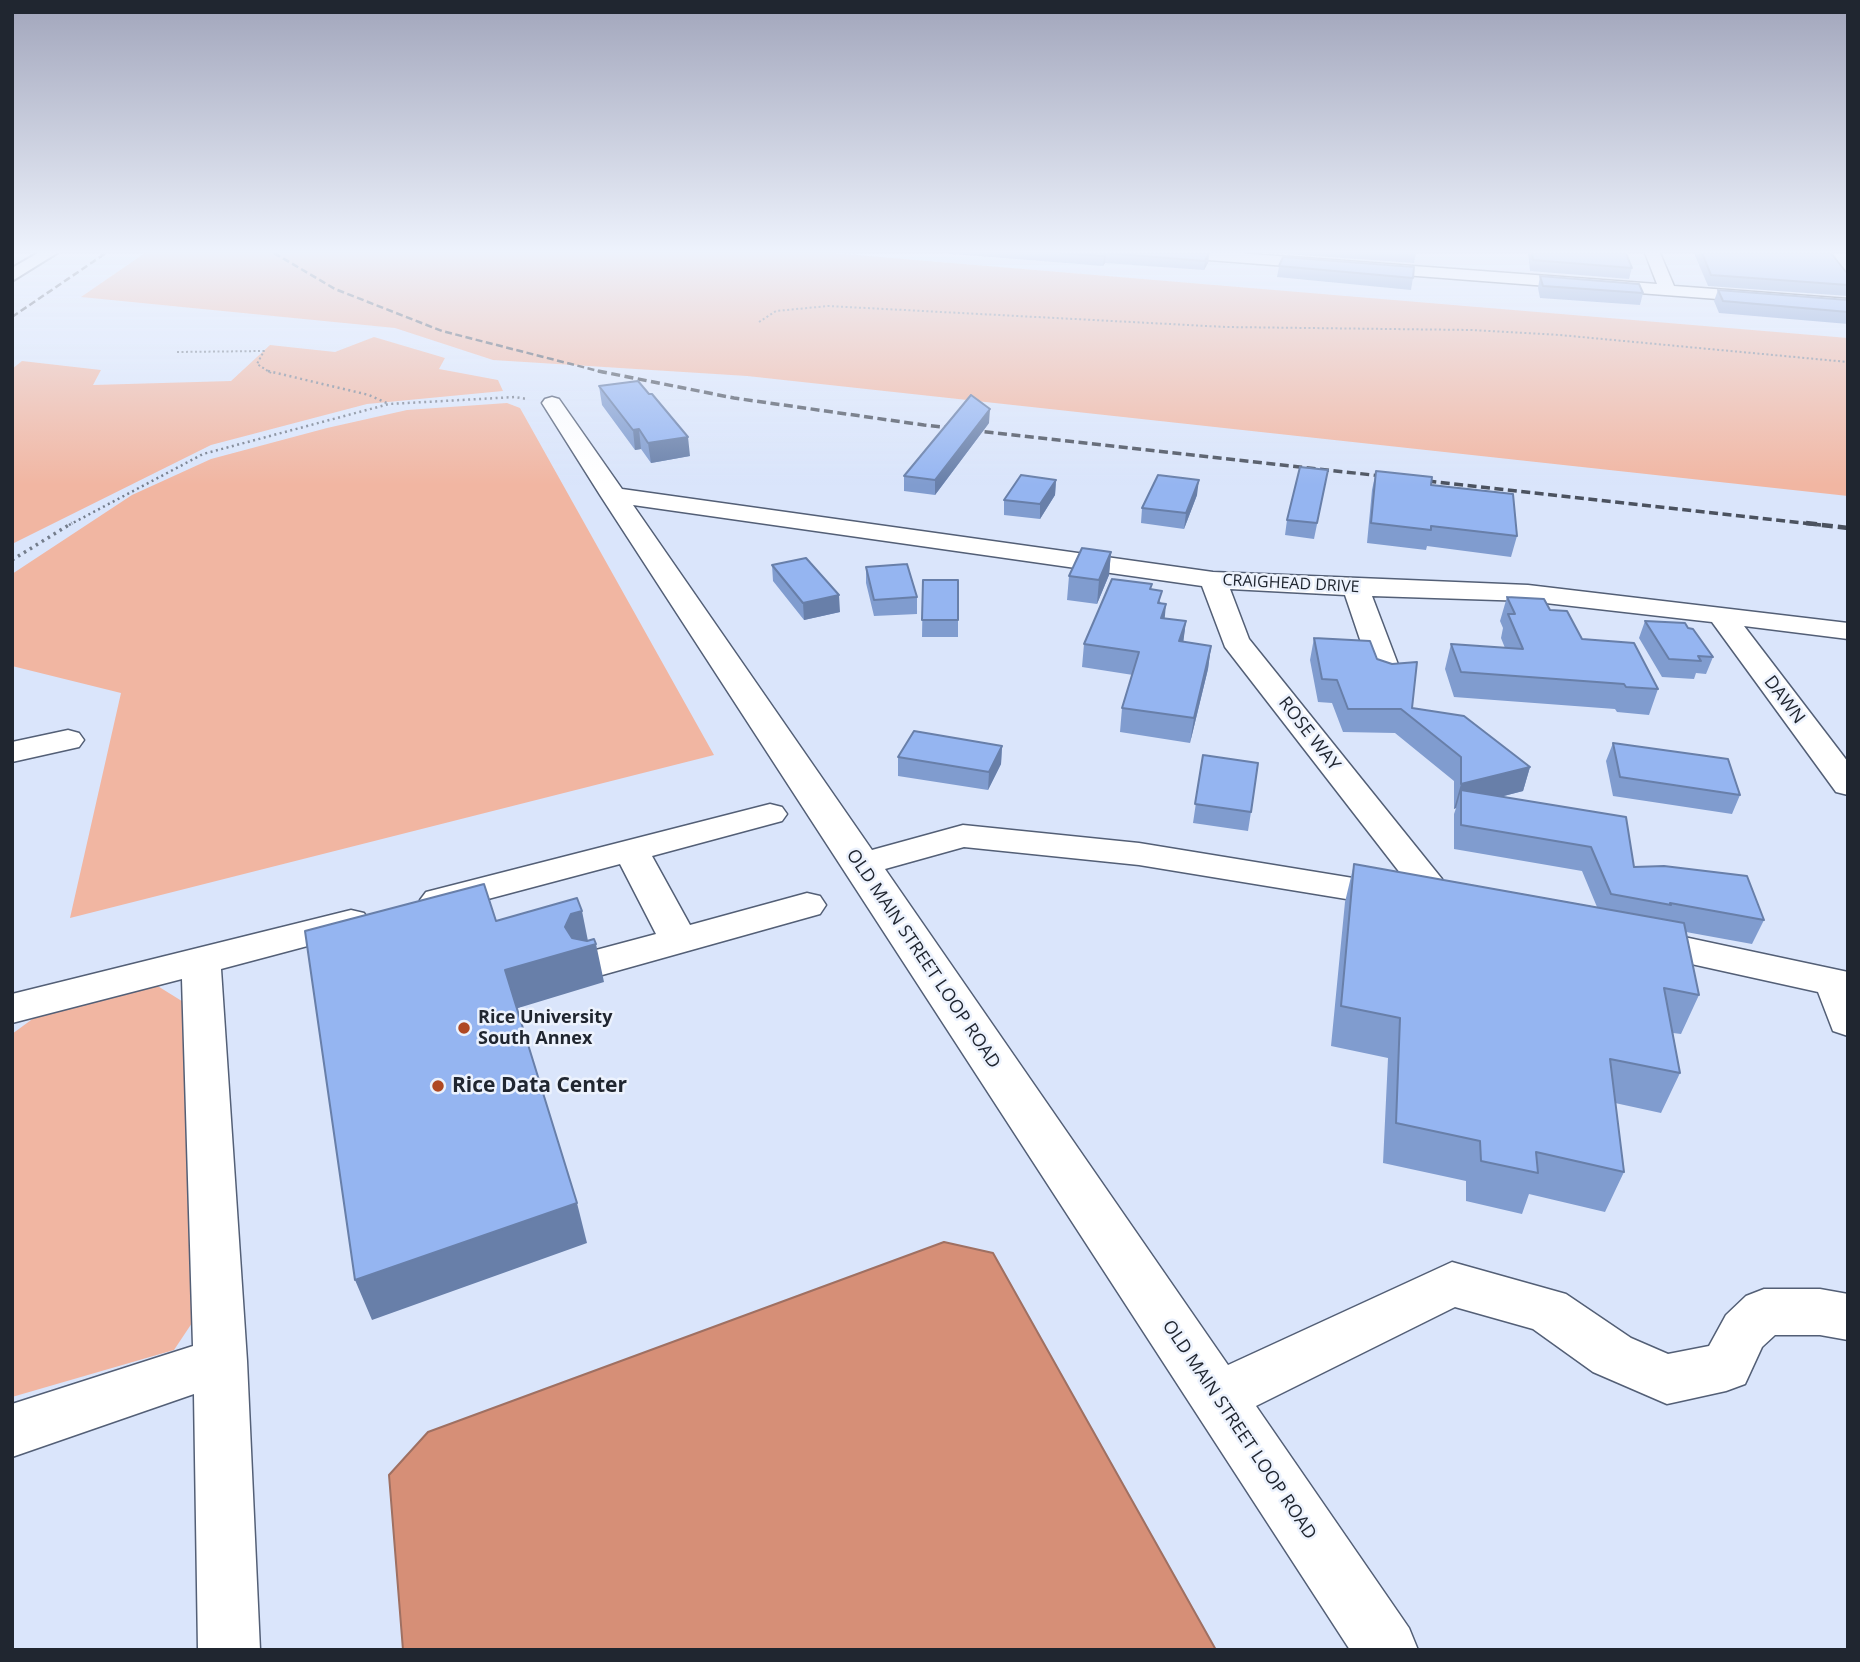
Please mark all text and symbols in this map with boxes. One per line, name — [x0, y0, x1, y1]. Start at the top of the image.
street label: CRAIGHEAD DRIVE — [1222, 571, 1360, 597]
street label: DAWN — [1759, 672, 1809, 728]
street label: ROSE WAY — [1273, 693, 1345, 775]
street label: OLD MAIN STREET LOOP ROAD — [841, 845, 1005, 1073]
place label: Rice University South Annex — [478, 1007, 612, 1050]
marker: Rice University South Annex — [456, 1020, 472, 1036]
place label: Rice Data Center — [452, 1073, 627, 1099]
marker: Rice Data Center — [430, 1078, 446, 1094]
street label: OLD MAIN STREET LOOP ROAD — [1157, 1316, 1321, 1544]

